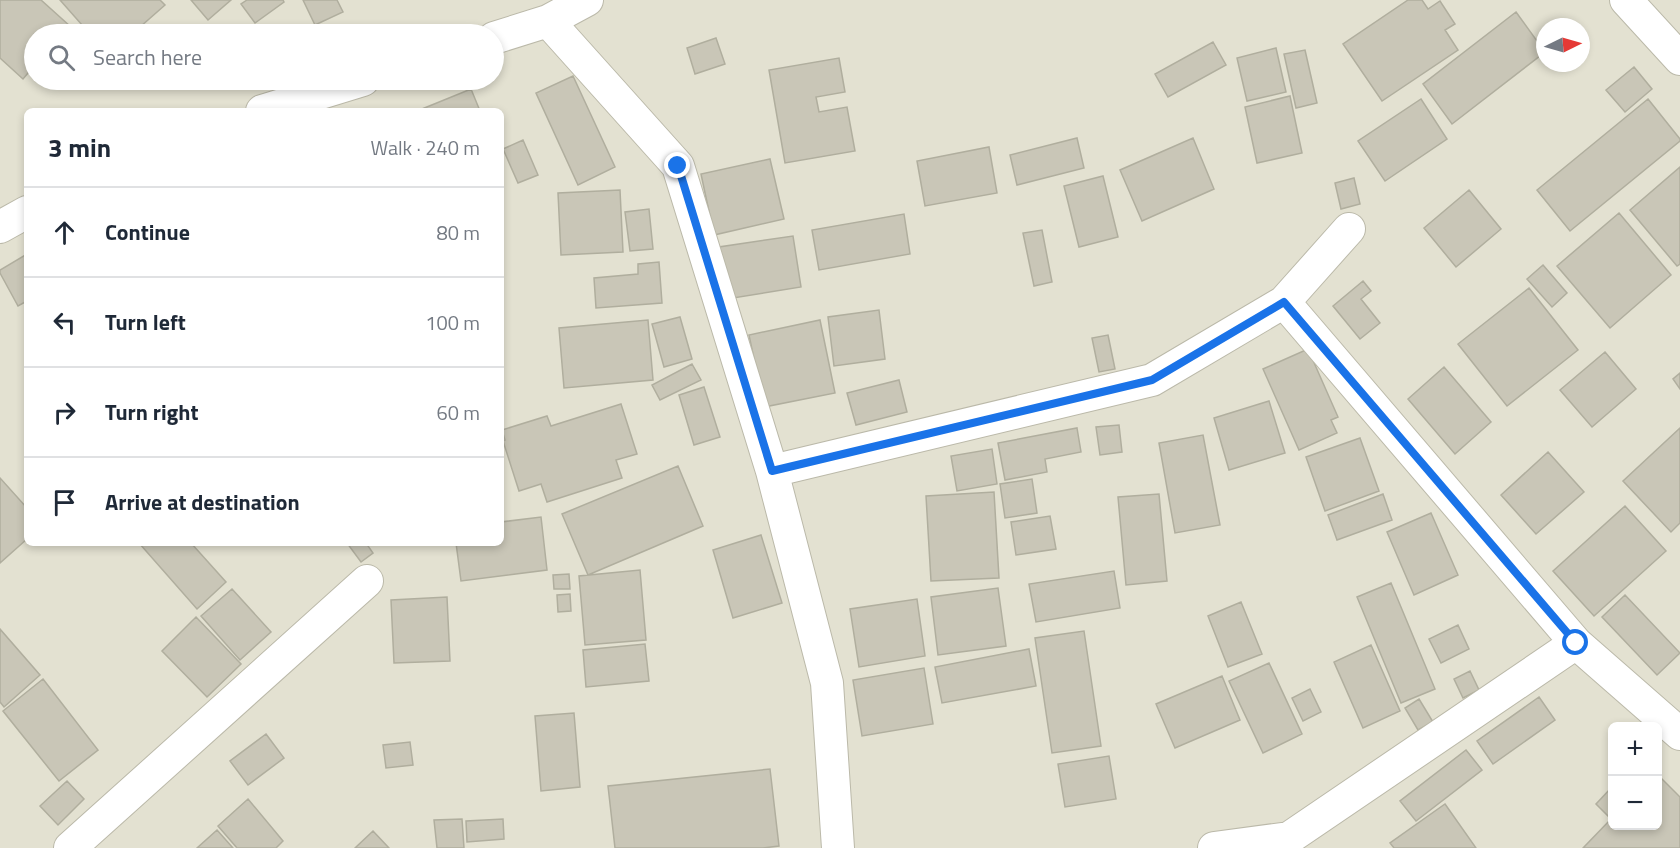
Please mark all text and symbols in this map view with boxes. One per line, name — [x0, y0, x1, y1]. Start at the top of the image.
north arrow — [1536, 18, 1590, 72]
search box — [24, 24, 504, 90]
text: Search here — [93, 40, 202, 74]
icon: search — [45, 41, 78, 74]
text: 3 min — [48, 128, 111, 167]
text: Walk · 240 m — [371, 132, 480, 163]
route end — [664, 152, 690, 178]
text: Continue — [105, 215, 190, 249]
icon: ahead — [48, 216, 81, 249]
text: 80 m — [436, 217, 480, 248]
text: Turn left — [105, 305, 186, 339]
icon: left — [48, 306, 81, 339]
text: 100 m — [425, 307, 480, 338]
text: Turn right — [105, 395, 199, 429]
icon: right — [48, 396, 81, 429]
text: 60 m — [436, 397, 480, 428]
text: Arrive at destination — [105, 485, 300, 519]
icon: arrive — [48, 486, 81, 519]
route start — [1562, 629, 1588, 655]
map controls — [1608, 722, 1662, 830]
button: + — [1608, 722, 1662, 776]
button: − — [1608, 776, 1662, 830]

